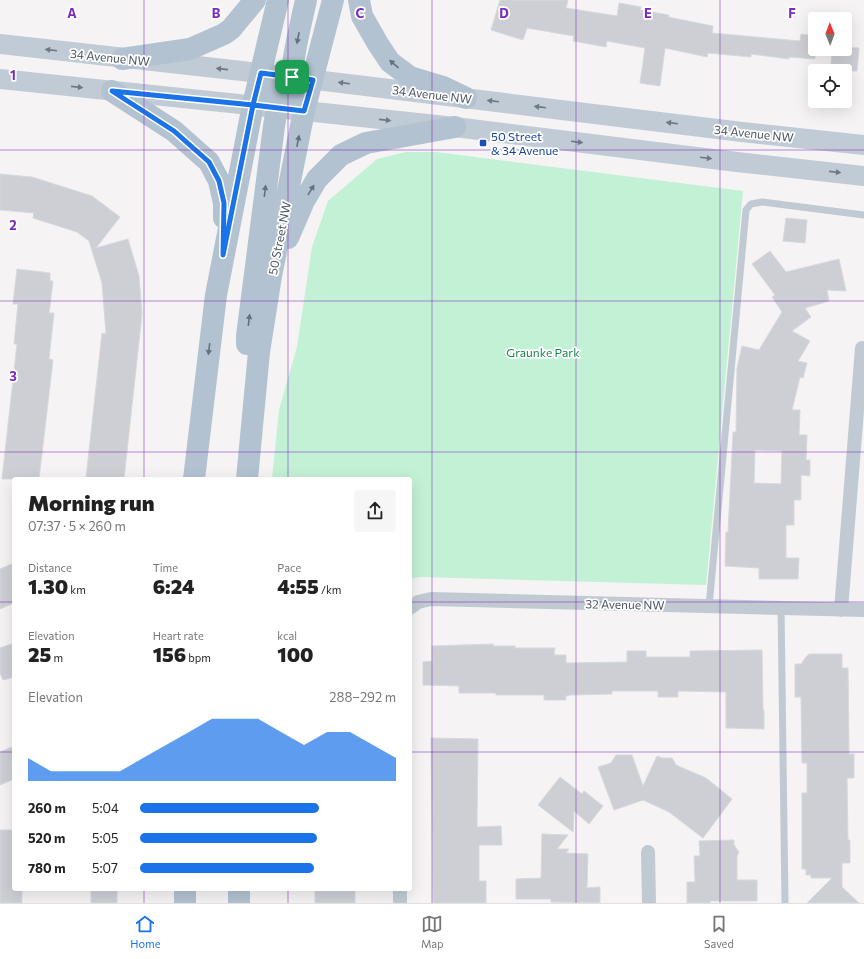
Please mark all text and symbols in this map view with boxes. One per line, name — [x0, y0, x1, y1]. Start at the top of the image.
text: A — [67, 5, 77, 21]
text: B — [212, 5, 221, 21]
text: C — [356, 5, 365, 21]
text: D — [499, 5, 509, 21]
text: E — [644, 5, 652, 21]
text: F — [788, 5, 796, 21]
north arrow — [808, 12, 852, 56]
map controls — [808, 12, 852, 108]
one-way arrow — [295, 32, 301, 44]
street label: 34 Avenue NW — [70, 46, 150, 68]
one-way arrow — [45, 47, 57, 54]
pin — [275, 60, 309, 94]
one-way arrow — [388, 60, 399, 69]
button: locate — [808, 64, 852, 108]
one-way arrow — [216, 65, 228, 72]
icon: arrive — [281, 66, 303, 88]
text: 1 — [10, 67, 16, 83]
one-way arrow — [338, 80, 350, 86]
street label: 34 Avenue NW — [391, 82, 473, 106]
one-way arrow — [71, 84, 83, 91]
one-way arrow — [487, 98, 499, 104]
one-way arrow — [534, 104, 546, 110]
one-way arrow — [379, 117, 391, 123]
one-way arrow — [666, 120, 678, 126]
street label: 34 Avenue NW — [714, 122, 794, 144]
place label: 50 Street & 34 Avenue — [491, 129, 558, 157]
one-way arrow — [296, 135, 302, 148]
marker: 50 Street & 34 Avenue — [478, 138, 488, 148]
one-way arrow — [571, 139, 583, 146]
one-way arrow — [700, 155, 712, 161]
one-way arrow — [829, 169, 841, 176]
one-way arrow — [307, 184, 314, 196]
one-way arrow — [262, 185, 268, 197]
street label: 50 Street NW — [265, 200, 293, 276]
text: 2 — [9, 217, 17, 233]
one-way arrow — [246, 314, 252, 326]
one-way arrow — [206, 343, 213, 355]
park label: Graunke Park — [506, 345, 580, 359]
text: 3 — [9, 368, 17, 384]
text: Morning run — [28, 489, 155, 516]
button: share — [354, 490, 396, 532]
text: 07:37 · 5 × 260 m — [28, 518, 126, 534]
text: Distance — [28, 561, 72, 574]
text: Time — [153, 561, 178, 574]
text: Pace — [277, 561, 301, 574]
text: 1.30 — [28, 574, 68, 598]
text: 6:24 — [153, 574, 194, 598]
text: 4:55 — [277, 574, 319, 598]
text: km — [68, 583, 86, 596]
text: /km — [319, 583, 341, 596]
street label: 32 Avenue NW — [585, 596, 665, 612]
text: Elevation — [28, 629, 74, 642]
text: Heart rate — [153, 629, 204, 642]
text: kcal — [277, 629, 297, 642]
text: 25 — [28, 642, 51, 666]
text: 156 — [153, 642, 186, 666]
text: 100 — [277, 642, 314, 666]
text: m — [51, 651, 63, 664]
text: bpm — [186, 651, 211, 664]
text: Elevation — [28, 689, 83, 705]
text: 288–292 m — [329, 689, 396, 705]
text: 260 m — [28, 800, 66, 816]
text: 5:04 — [92, 800, 119, 816]
text: 520 m — [28, 830, 65, 846]
text: 5:05 — [92, 830, 119, 846]
text: 780 m — [28, 860, 66, 876]
text: 5:07 — [92, 860, 118, 876]
tab: Home — [130, 913, 160, 950]
tab: Map — [421, 913, 444, 950]
tab: Saved — [704, 913, 734, 950]

